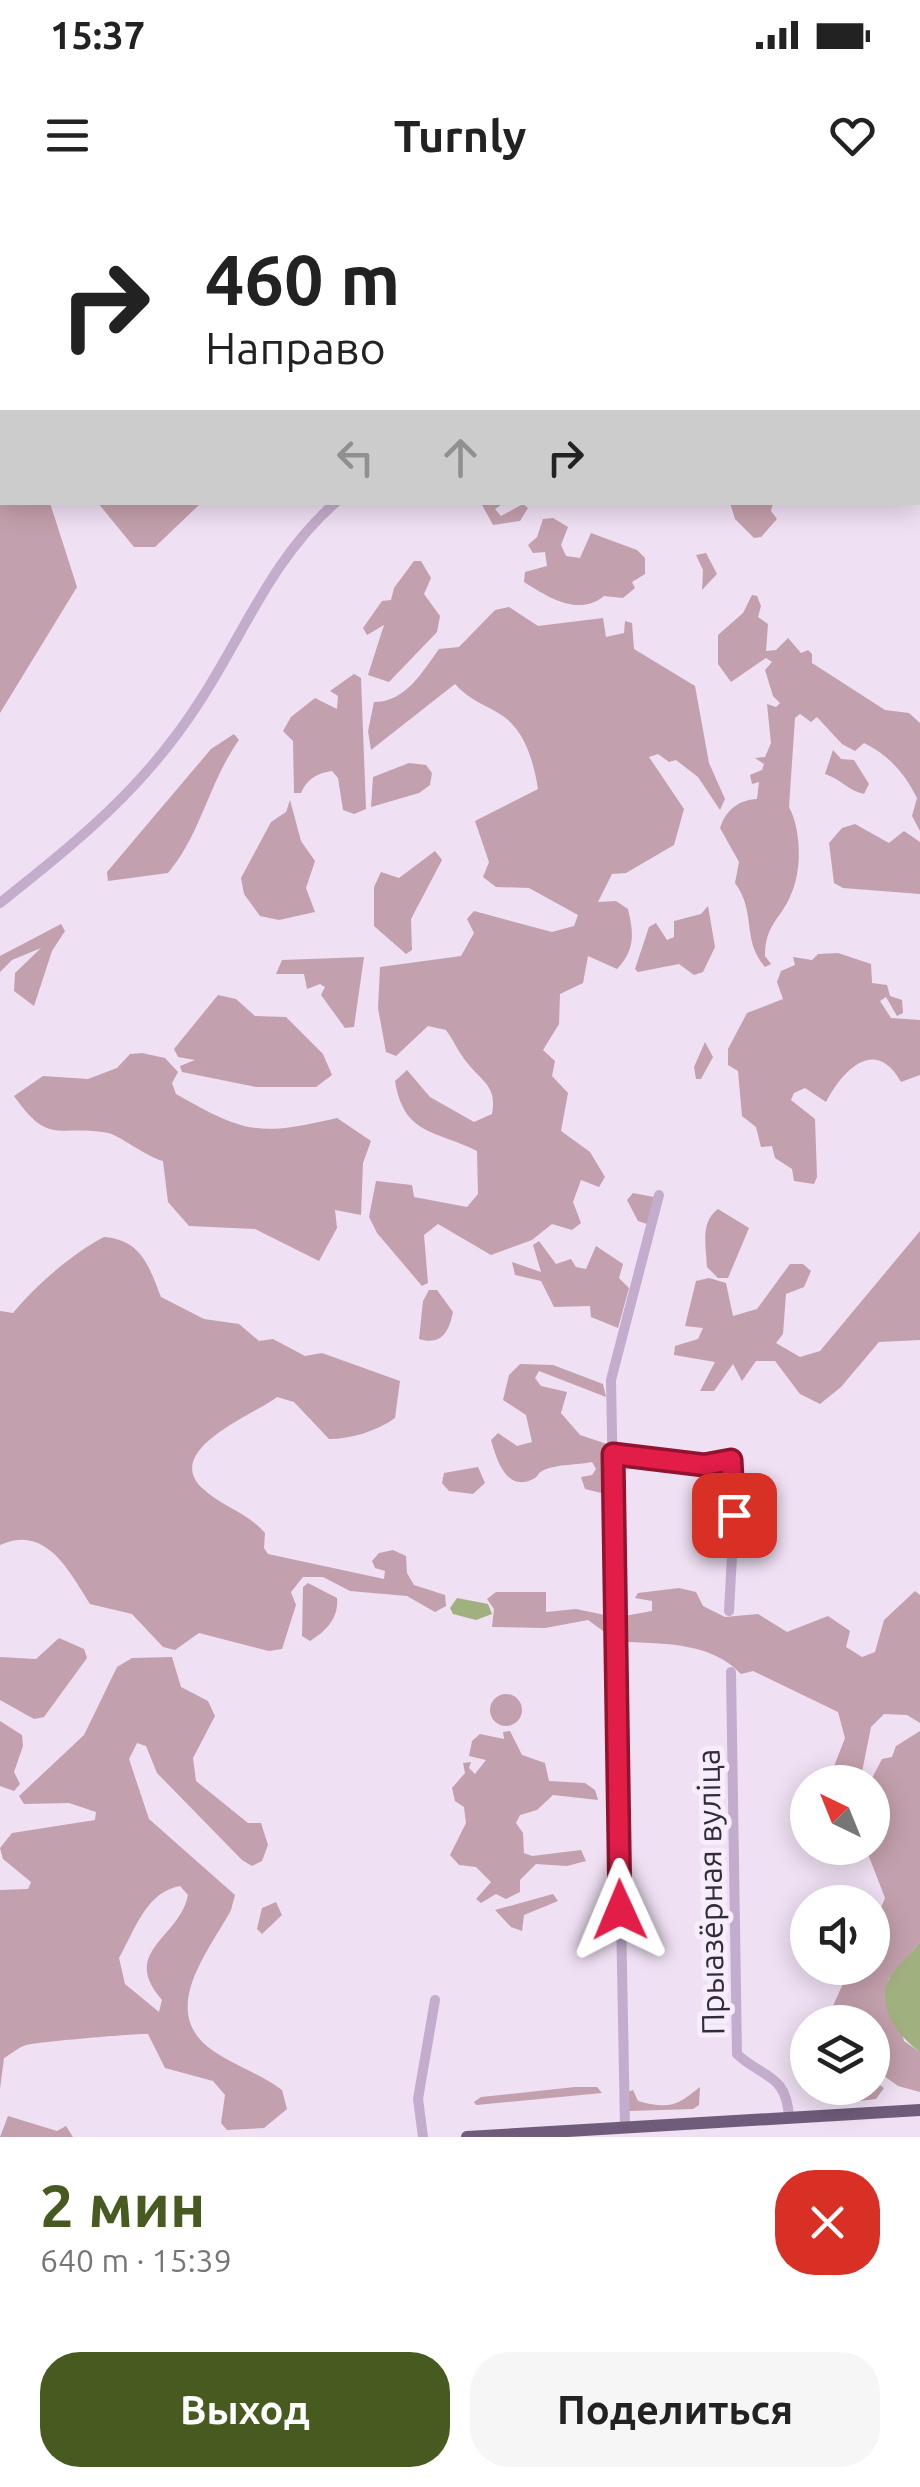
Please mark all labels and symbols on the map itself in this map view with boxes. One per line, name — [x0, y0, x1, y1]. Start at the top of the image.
pin — [692, 1473, 777, 1558]
street label: Прыазёрная вуліца — [690, 1748, 730, 2036]
north arrow — [790, 1765, 890, 1865]
position arrow — [568, 1858, 672, 1962]

